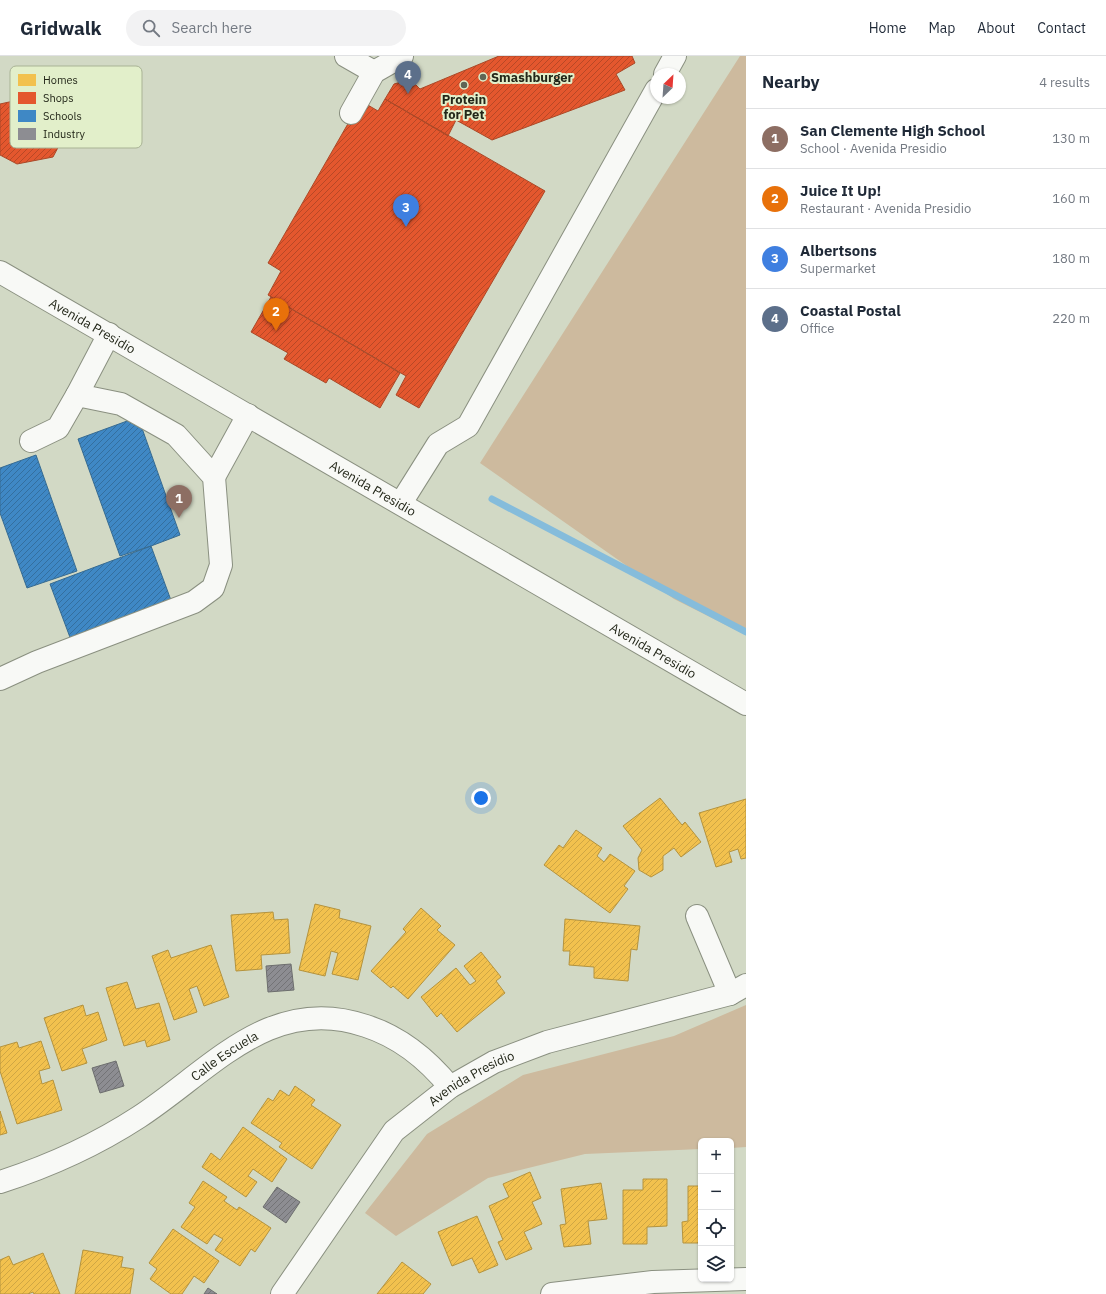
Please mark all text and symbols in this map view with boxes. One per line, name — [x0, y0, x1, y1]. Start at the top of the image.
search box — [126, 10, 406, 46]
text: Gridwalk — [20, 16, 102, 40]
icon: search — [140, 17, 162, 39]
text: Search here — [172, 18, 252, 37]
text: Home — [869, 19, 906, 37]
text: Map — [928, 19, 955, 37]
text: About — [977, 19, 1015, 37]
text: Contact — [1037, 19, 1086, 37]
pin: 4 — [395, 61, 421, 94]
legend — [10, 66, 142, 148]
north arrow — [650, 68, 686, 104]
place label: Smashburger — [491, 69, 573, 86]
text: Nearby — [762, 71, 820, 93]
marker: Smashburger — [478, 72, 488, 82]
text: Homes — [43, 73, 78, 87]
text: 4 results — [1039, 74, 1090, 91]
marker: Protein for Pet — [459, 80, 469, 90]
text: Shops — [43, 91, 74, 105]
place label: Protein for Pet — [442, 91, 486, 123]
text: Schools — [43, 109, 82, 123]
text: San Clemente High School — [800, 121, 985, 140]
text: Industry — [43, 127, 86, 141]
text: 1 — [771, 130, 779, 147]
text: 130 m — [1052, 130, 1090, 147]
text: School · Avenida Presidio — [800, 140, 947, 157]
text: Juice It Up! — [800, 181, 881, 200]
text: 2 — [771, 190, 779, 207]
text: 160 m — [1052, 190, 1090, 207]
pin: 3 — [393, 194, 419, 227]
text: Restaurant · Avenida Presidio — [800, 200, 971, 217]
text: Albertsons — [800, 241, 877, 260]
text: 3 — [771, 250, 779, 267]
text: 180 m — [1052, 250, 1090, 267]
text: Supermarket — [800, 260, 876, 277]
street label: Avenida Presidio — [46, 294, 139, 358]
pin: 2 — [263, 298, 289, 331]
text: Coastal Postal — [800, 301, 901, 320]
text: 4 — [771, 310, 779, 327]
text: 220 m — [1052, 310, 1090, 327]
text: Office — [800, 320, 834, 337]
street label: Avenida Presidio — [326, 457, 419, 520]
pin: 1 — [166, 485, 192, 518]
street label: Avenida Presidio — [607, 619, 699, 682]
your location — [471, 788, 491, 808]
street label: Calle Escuela — [187, 1027, 261, 1085]
street label: Avenida Presidio — [425, 1047, 517, 1110]
map controls — [698, 1138, 734, 1282]
button: + — [698, 1138, 734, 1174]
button: − — [698, 1174, 734, 1210]
button: locate — [698, 1210, 734, 1246]
button: layers — [698, 1246, 734, 1282]

